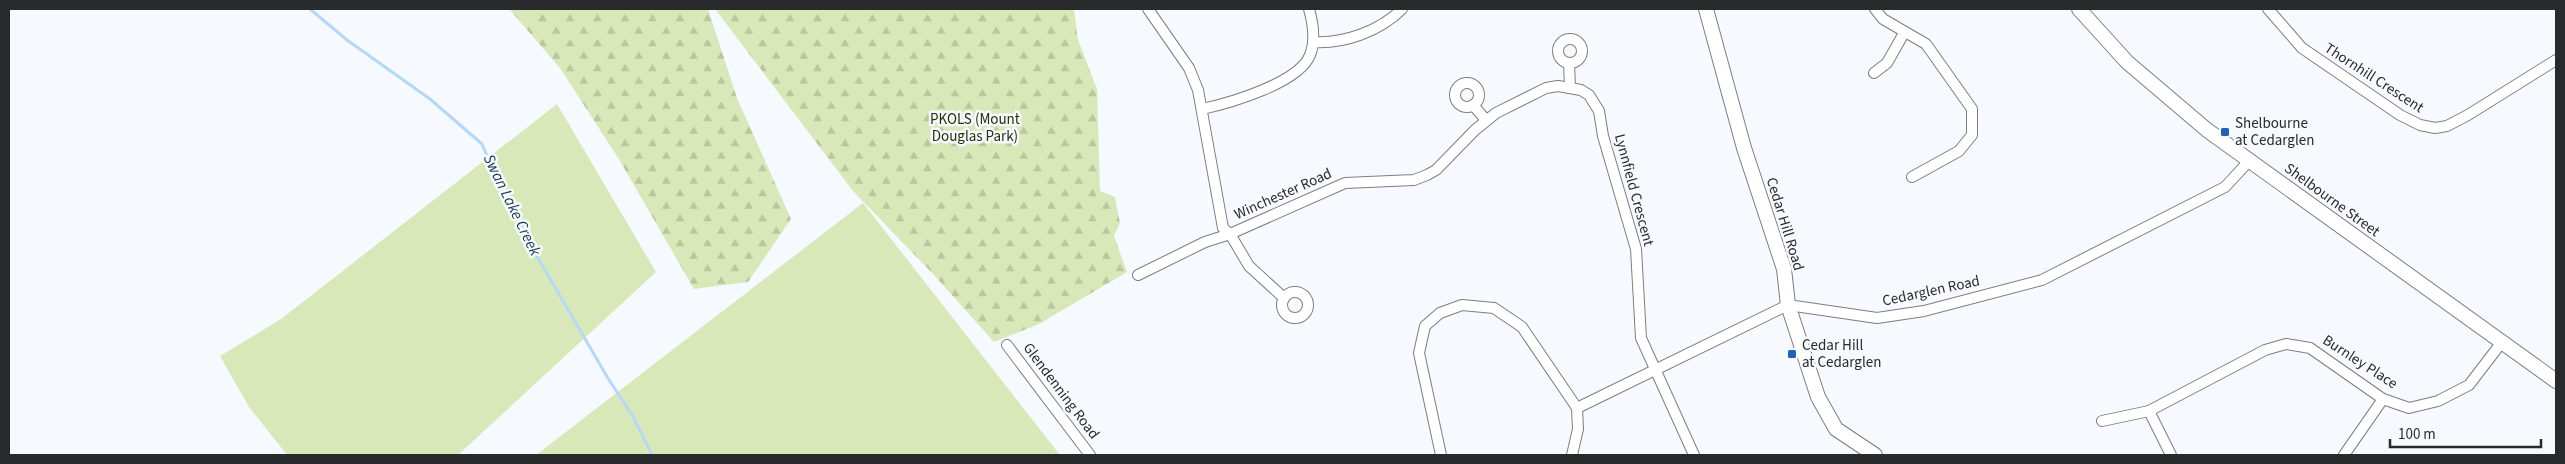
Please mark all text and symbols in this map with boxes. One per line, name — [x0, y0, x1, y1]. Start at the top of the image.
street label: Thornhill Crescent — [2320, 38, 2428, 118]
park label: PKOLS (Mount Douglas Park) — [930, 109, 1020, 147]
place label: Shelbourne at Cedarglen — [2235, 113, 2314, 151]
marker: Shelbourne at Cedarglen — [2219, 126, 2231, 138]
street label: Lynnfield Crescent — [1609, 132, 1659, 248]
water label: Swan Lake Creek — [478, 150, 546, 260]
street label: Shelbourne Street — [2280, 158, 2384, 242]
street label: Winchester Road — [1231, 163, 1335, 225]
street label: Cedar Hill Road — [1761, 175, 1809, 273]
street label: Cedarglen Road — [1880, 270, 1982, 312]
street label: Burnley Place — [2318, 330, 2402, 394]
place label: Cedar Hill at Cedarglen — [1802, 335, 1881, 373]
street label: Glendenning Road — [1018, 339, 1104, 443]
marker: Cedar Hill at Cedarglen — [1786, 348, 1798, 360]
scale bar — [2390, 416, 2541, 448]
text: 100 m — [2398, 424, 2436, 445]

